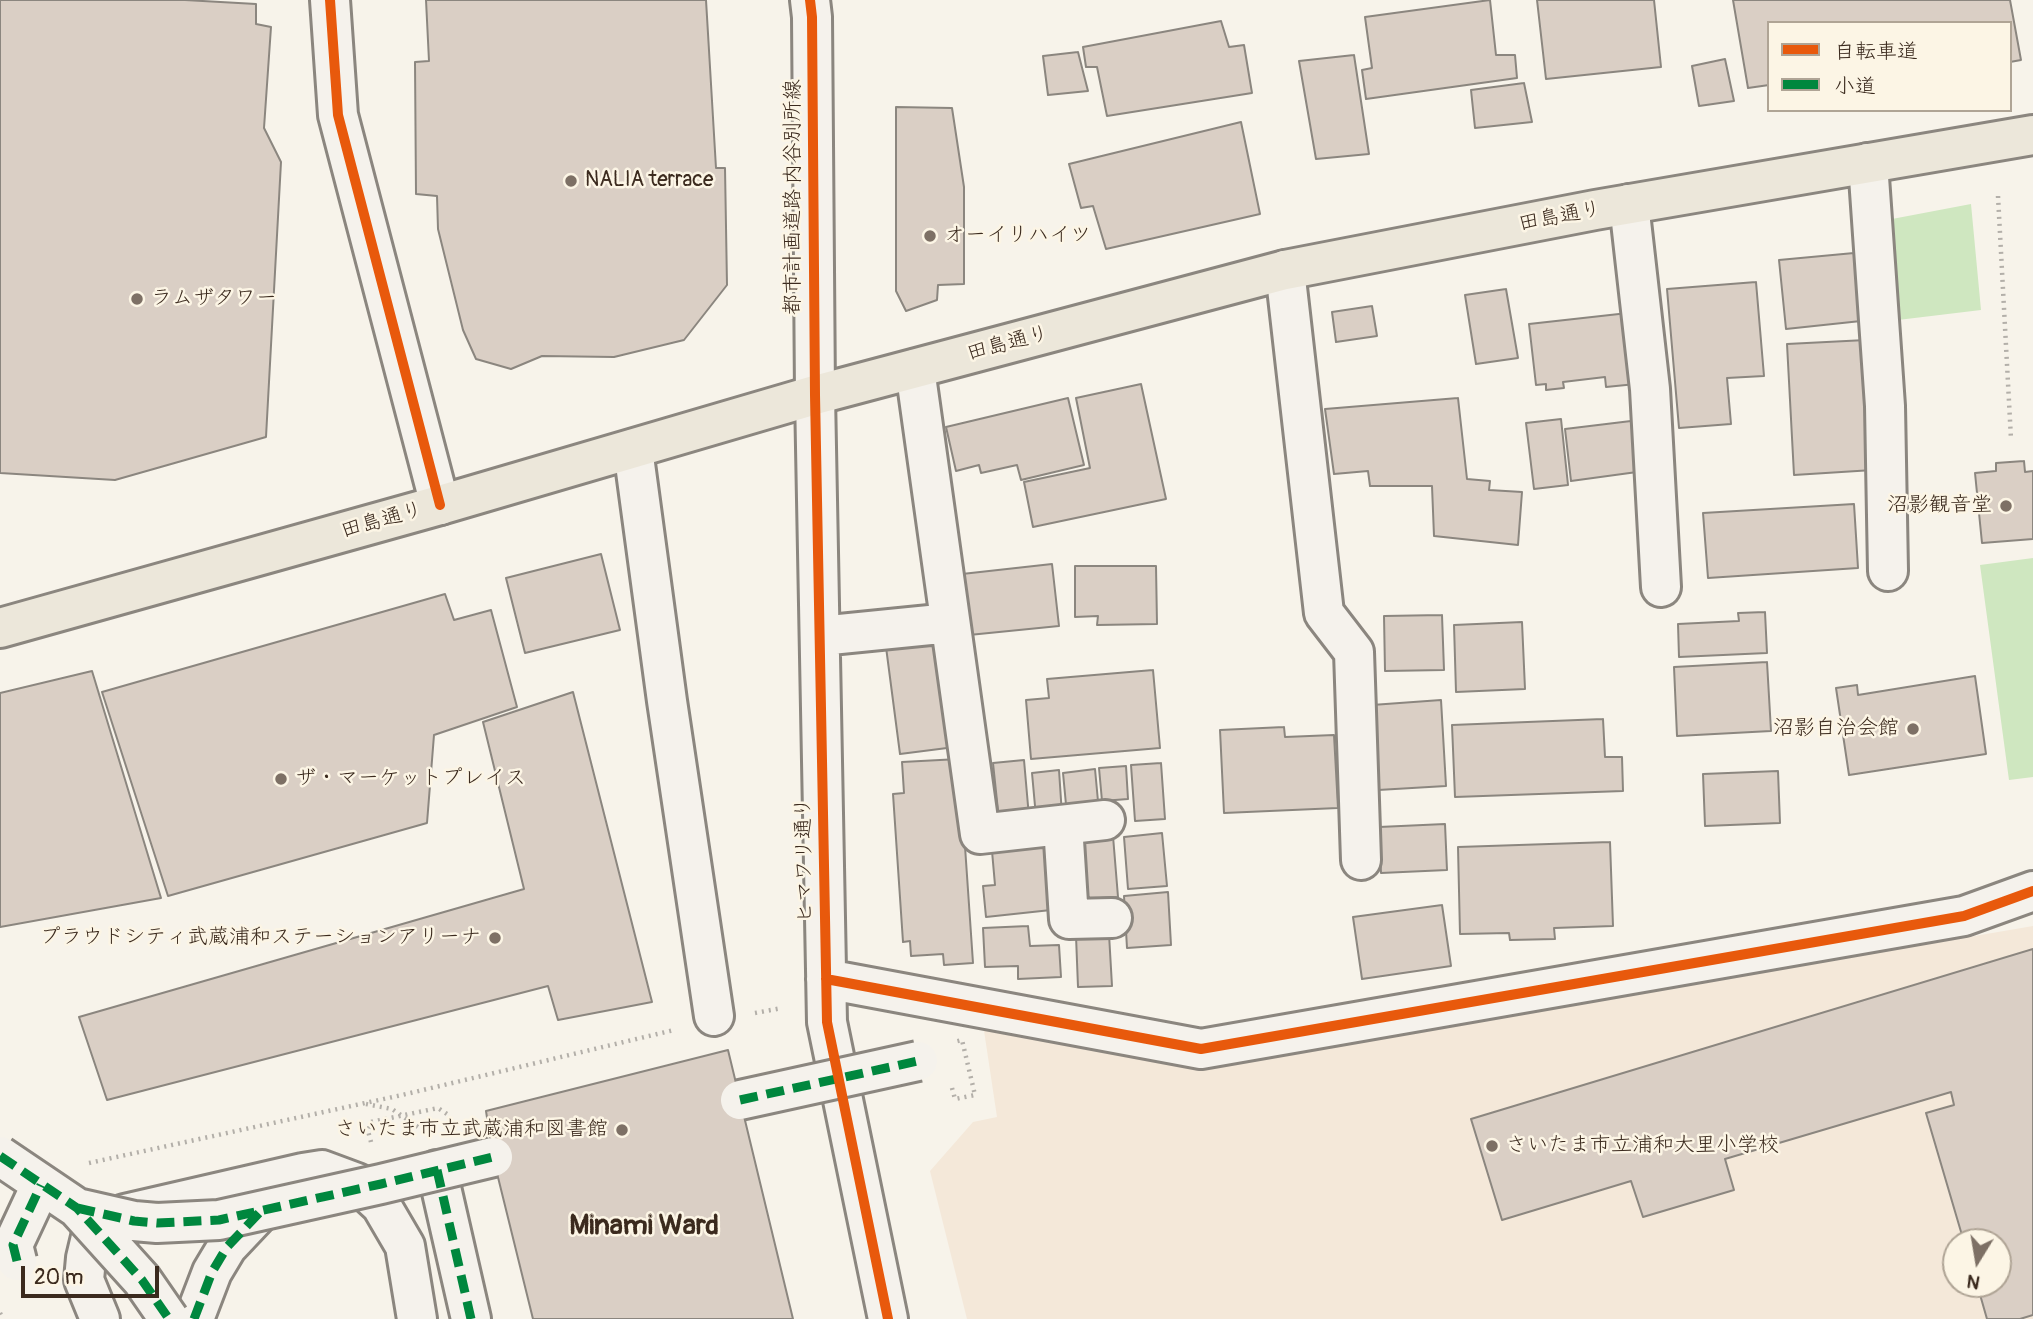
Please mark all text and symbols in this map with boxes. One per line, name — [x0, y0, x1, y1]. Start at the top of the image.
legend — [1767, 21, 2012, 112]
text: 自転車道 — [1834, 38, 1918, 65]
text: 小道 — [1834, 73, 1876, 100]
street label: 都市計画道路 内谷別所線 — [781, 79, 807, 315]
place label: NALIA terrace — [585, 168, 713, 194]
marker: NALIA terrace — [563, 173, 579, 189]
street label: 田島通り — [1516, 197, 1604, 237]
place label: オーイリハイツ — [944, 223, 1091, 249]
marker: オーイリハイツ — [922, 228, 938, 244]
place label: ラムザタワー — [151, 286, 277, 312]
marker: ラムザタワー — [129, 291, 145, 307]
street label: 田島通り — [964, 321, 1052, 367]
place label: 沼影観音堂 — [1887, 493, 1992, 519]
street label: 田島通り — [338, 497, 426, 545]
marker: 沼影観音堂 — [1998, 498, 2014, 514]
place label: 沼影自治会館 — [1773, 716, 1899, 742]
marker: 沼影自治会館 — [1905, 721, 1921, 737]
place label: ザ・マーケットプレイス — [295, 766, 526, 792]
marker: ザ・マーケットプレイス — [273, 771, 289, 787]
street label: ヒマワリ通り — [791, 797, 819, 923]
place label: プラウドシティ武蔵浦和ステーションアリーナ — [40, 925, 481, 951]
marker: プラウドシティ武蔵浦和ステーションアリーナ — [487, 930, 503, 946]
place label: さいたま市立武蔵浦和図書館 — [335, 1117, 608, 1143]
marker: さいたま市立武蔵浦和図書館 — [614, 1122, 630, 1138]
place label: さいたま市立浦和大里小学校 — [1506, 1133, 1779, 1159]
marker: さいたま市立浦和大里小学校 — [1484, 1138, 1500, 1154]
district label: Minami Ward — [569, 1210, 719, 1244]
north arrow — [1942, 1228, 2012, 1298]
scale bar — [24, 1252, 163, 1296]
text: 20 m — [34, 1264, 83, 1291]
text: N — [1965, 1269, 1982, 1295]

